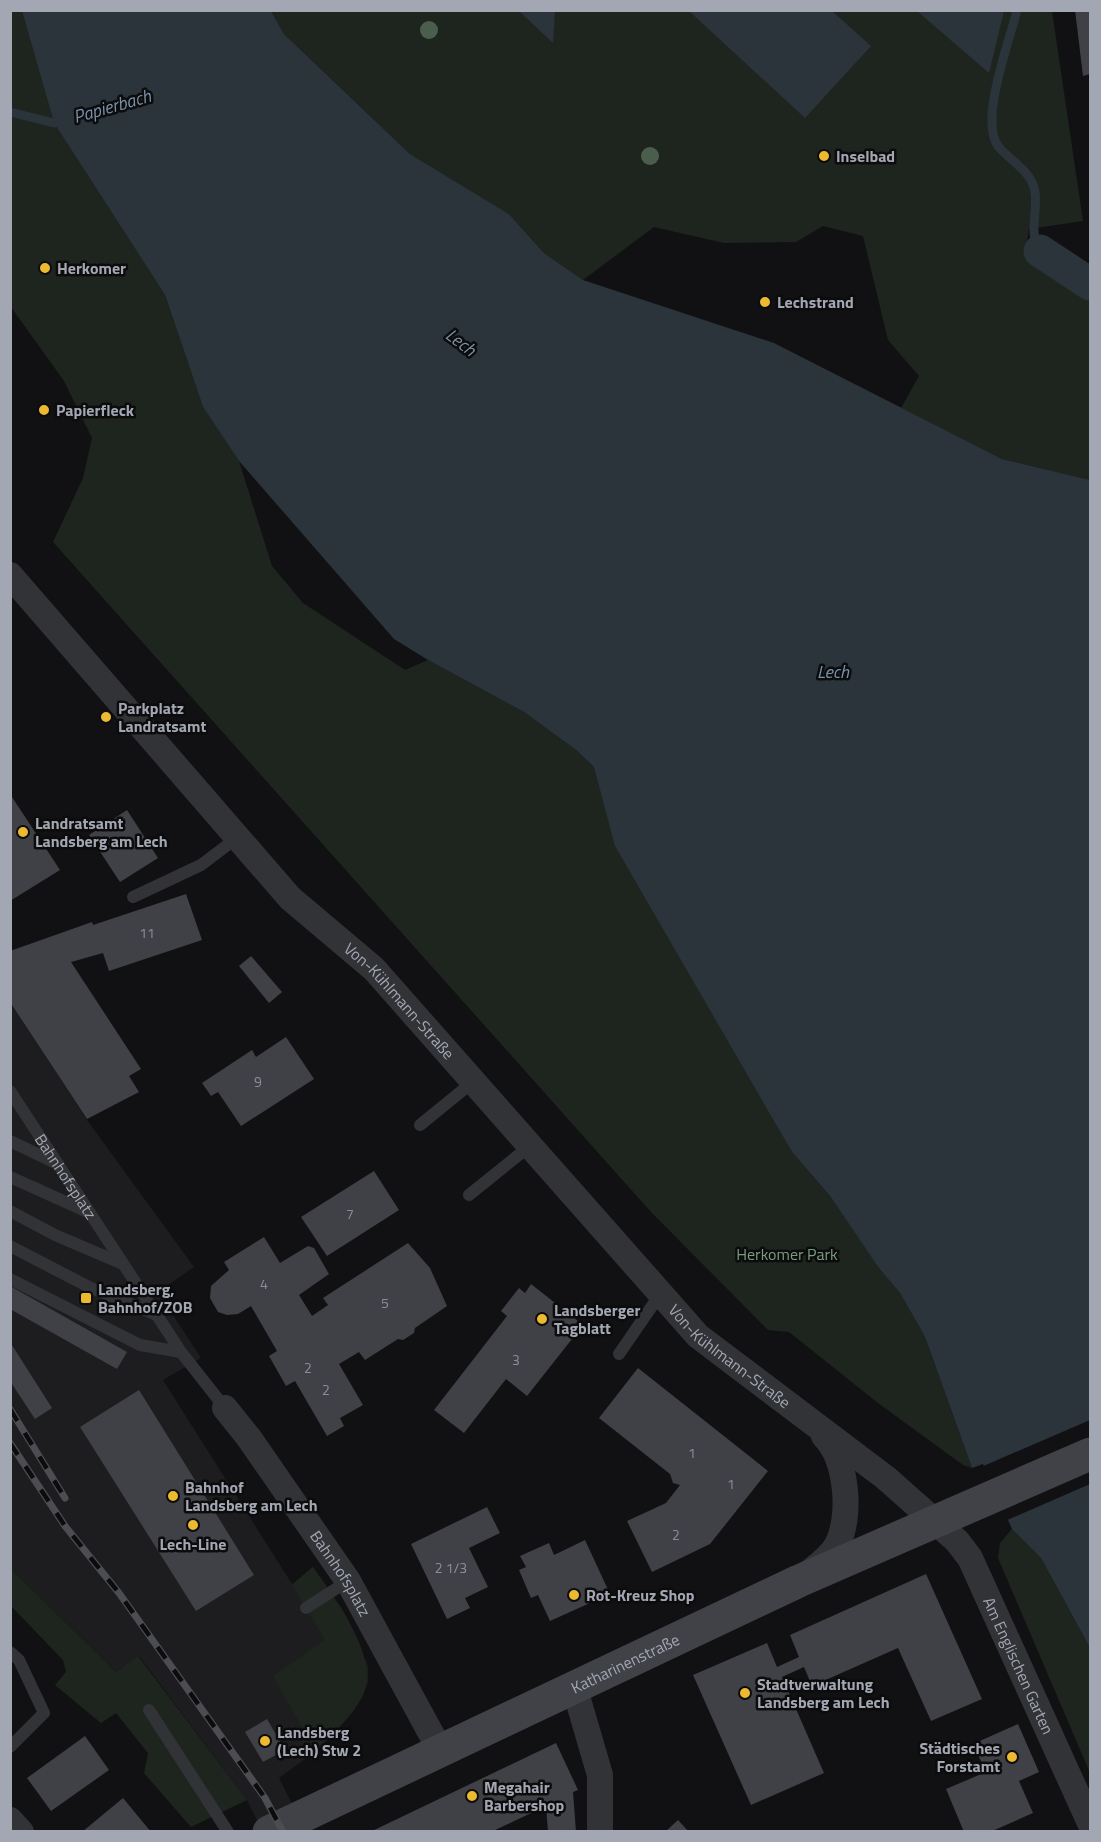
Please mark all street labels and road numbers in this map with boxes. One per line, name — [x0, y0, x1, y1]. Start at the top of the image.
street label: Von-Kühlmann-Straße — [339, 937, 460, 1065]
street label: Bahnhofsplatz — [29, 1129, 103, 1224]
street label: Von-Kühlmann-Straße — [663, 1299, 796, 1414]
street label: Bahnhofsplatz — [304, 1525, 377, 1621]
street label: Am Englischen Garten — [977, 1593, 1060, 1738]
street label: Katharinenstraße — [567, 1627, 683, 1699]

